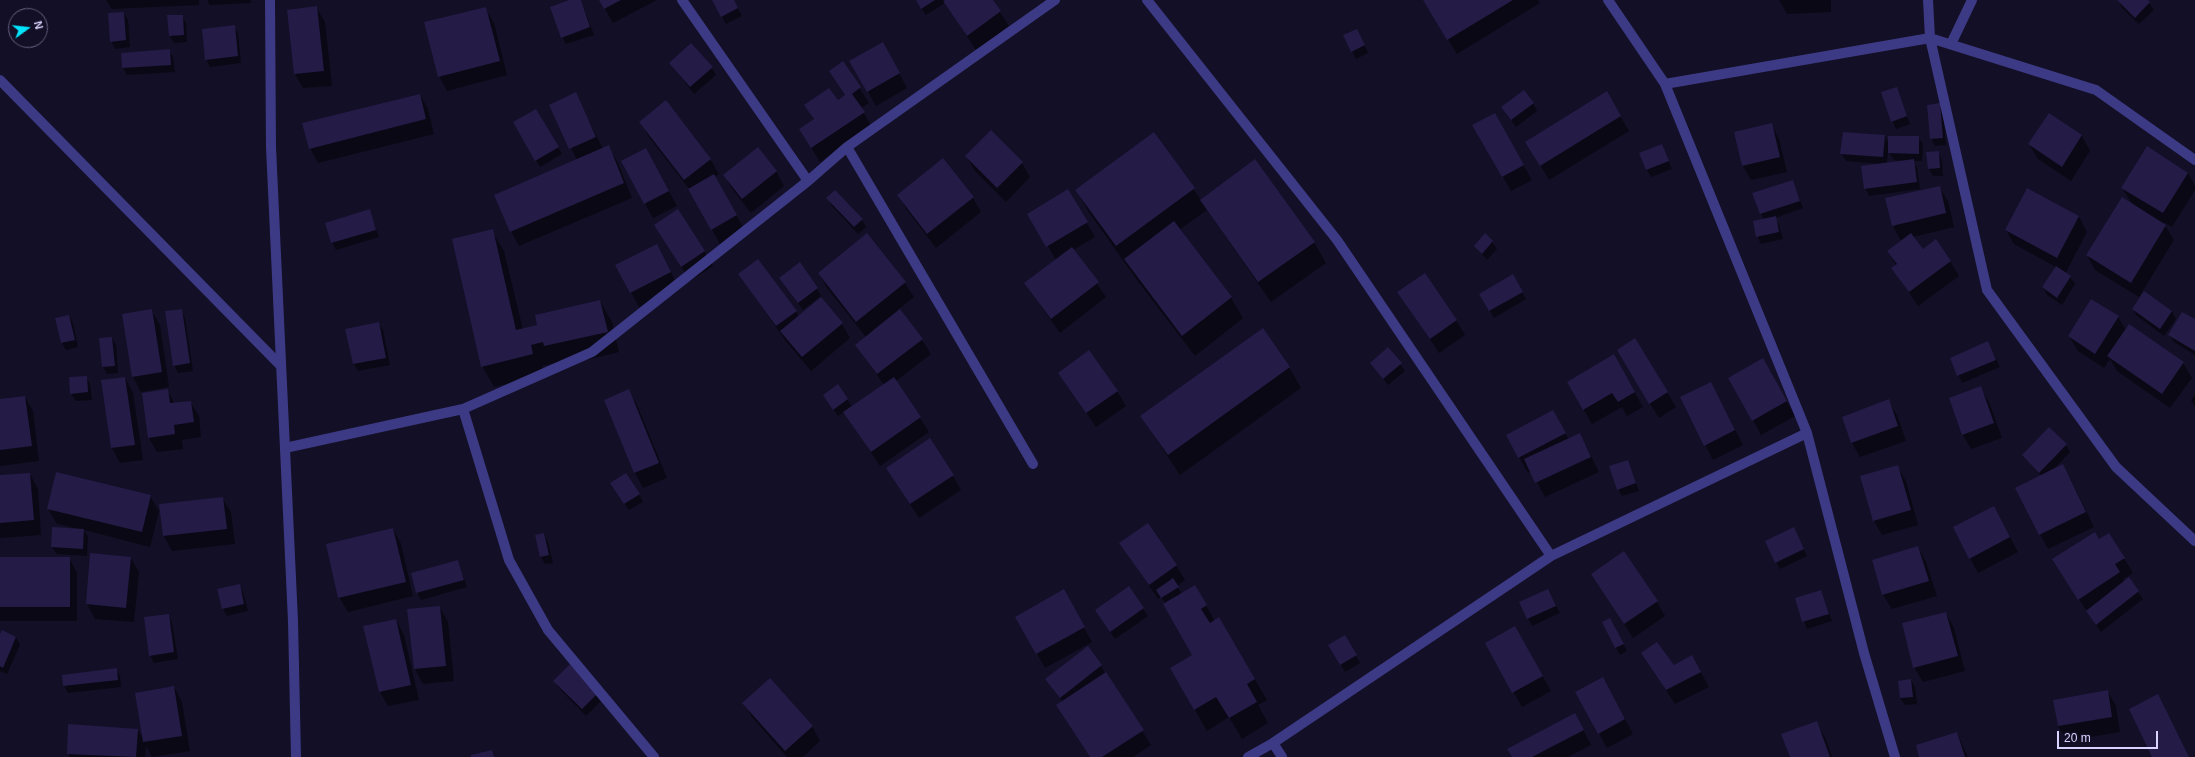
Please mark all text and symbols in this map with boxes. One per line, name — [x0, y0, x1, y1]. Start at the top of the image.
north arrow — [8, 8, 48, 48]
text: N — [32, 20, 45, 31]
scale bar — [2059, 723, 2160, 749]
text: 20 m — [2064, 731, 2091, 745]

